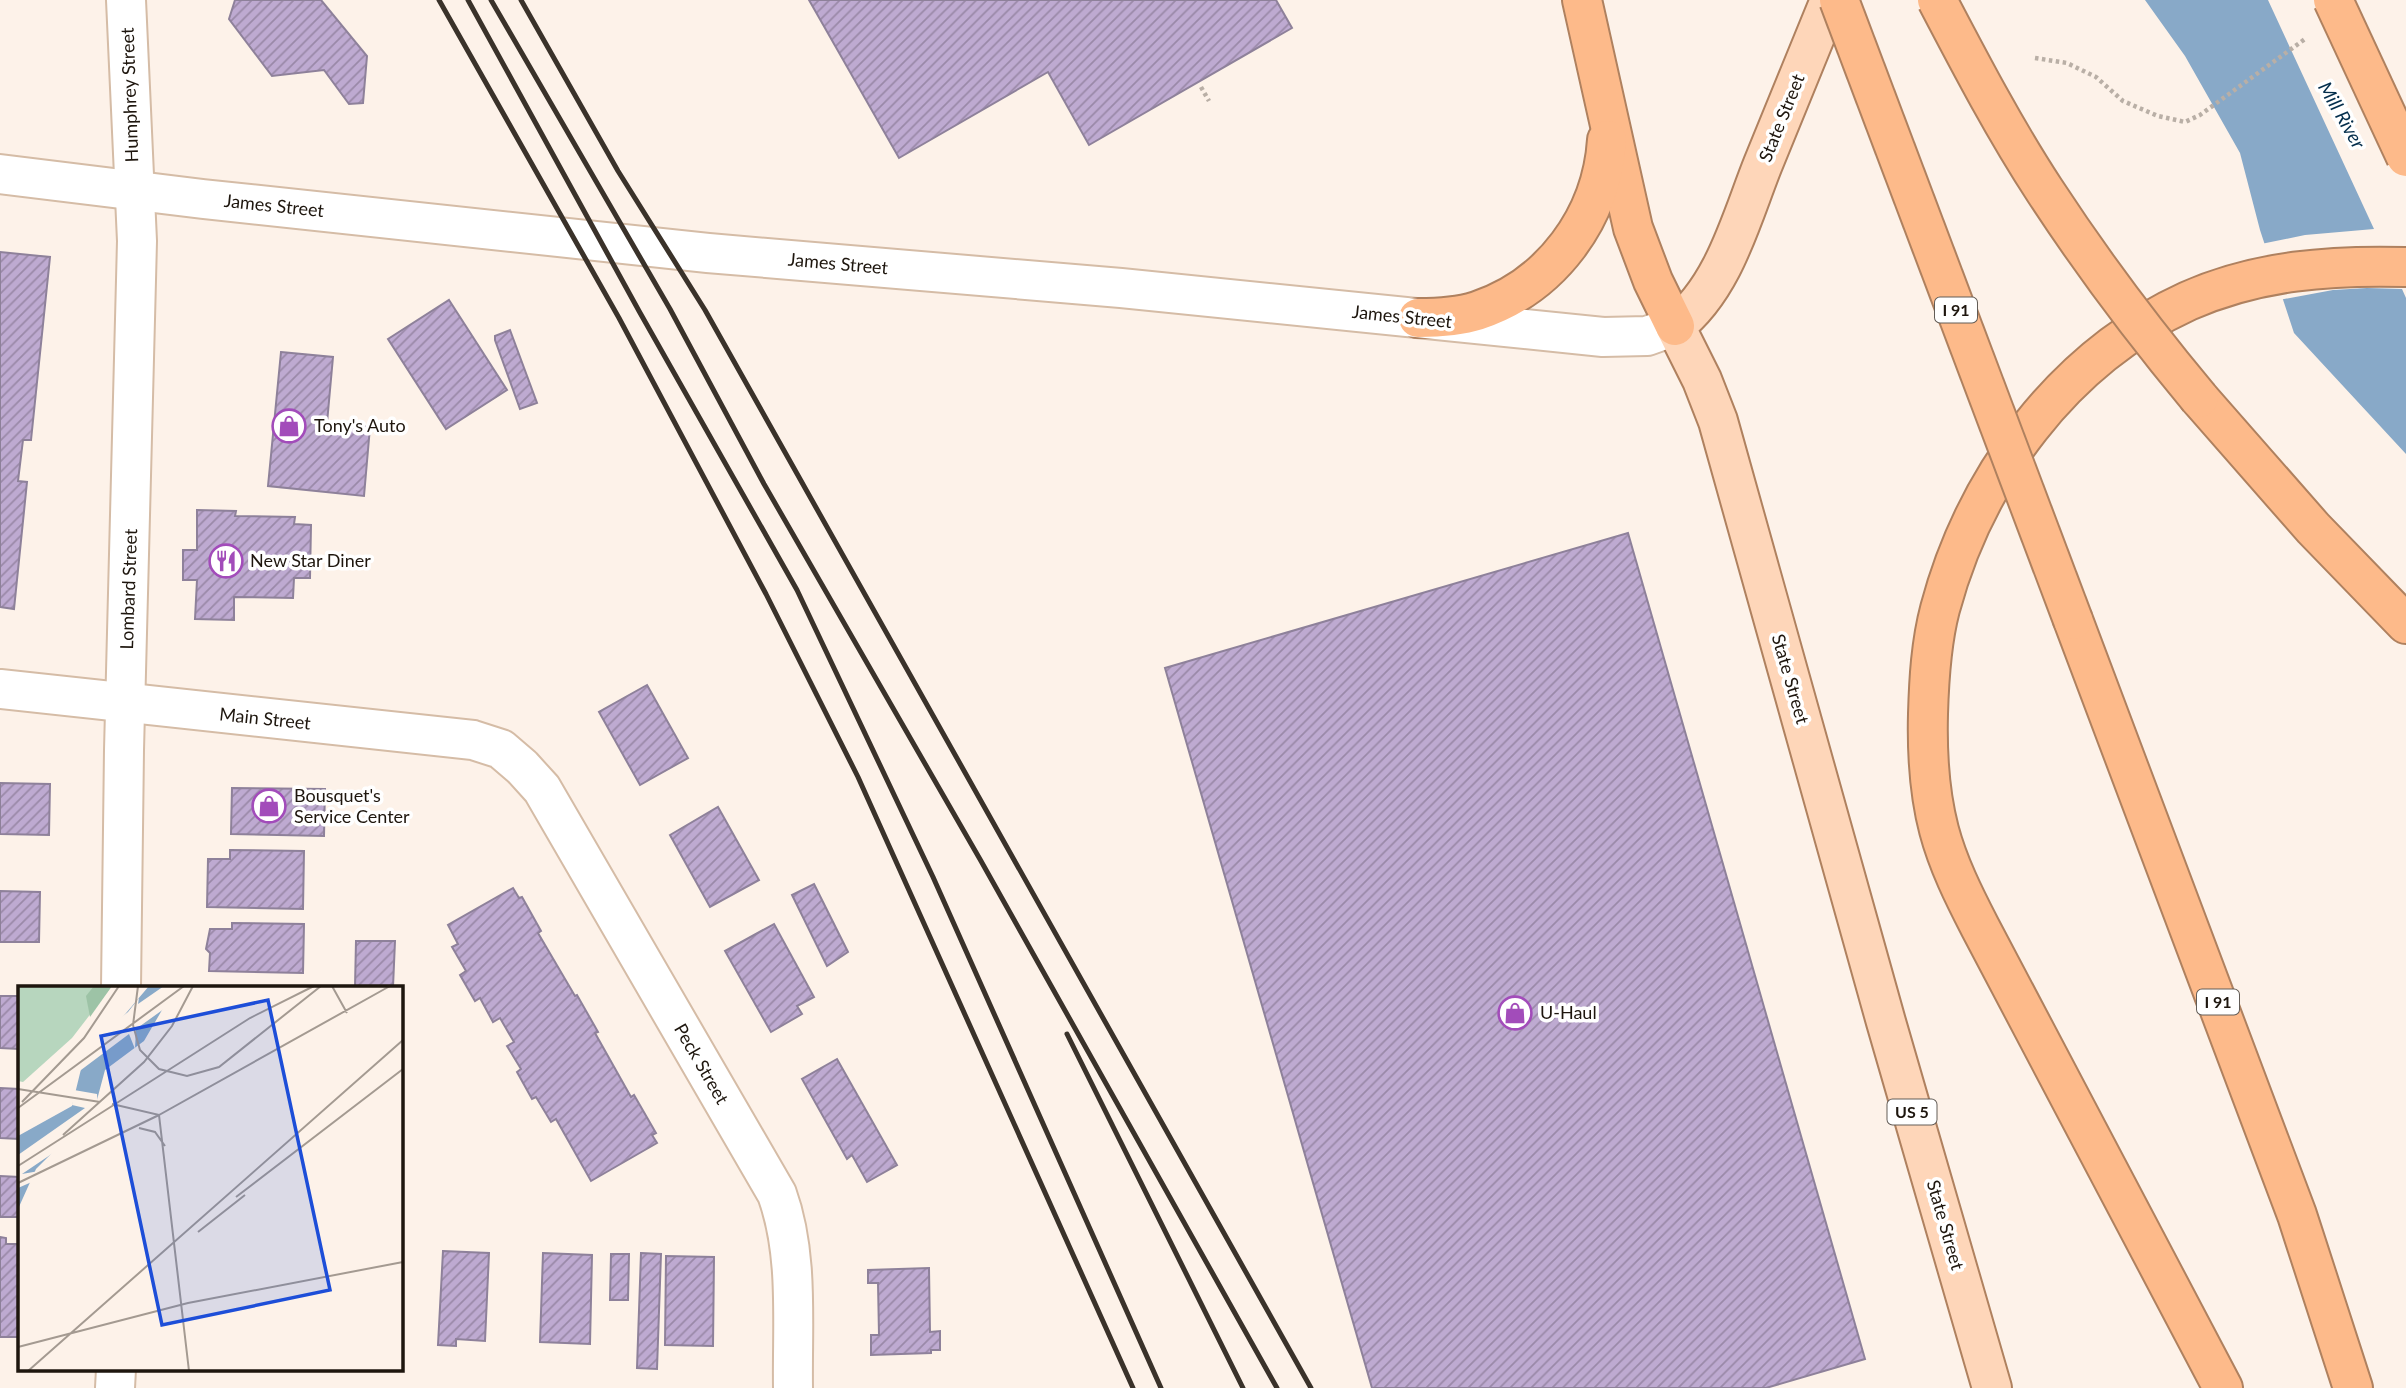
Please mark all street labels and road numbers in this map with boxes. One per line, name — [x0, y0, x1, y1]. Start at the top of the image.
street label: Humphrey Street — [116, 27, 142, 163]
street label: State Street — [1754, 70, 1809, 165]
street label: James Street — [223, 189, 326, 221]
street label: James Street — [787, 248, 890, 278]
road number: I 91 — [1935, 298, 1977, 322]
street label: James Street — [1351, 300, 1454, 332]
street label: Lombard Street — [115, 528, 141, 650]
street label: State Street — [1768, 631, 1814, 727]
street label: Main Street — [218, 702, 312, 734]
road number: I 91 — [2197, 990, 2239, 1014]
street label: Peck Street — [670, 1019, 734, 1108]
road number: US 5 — [1888, 1100, 1937, 1124]
street label: State Street — [1923, 1177, 1969, 1273]

